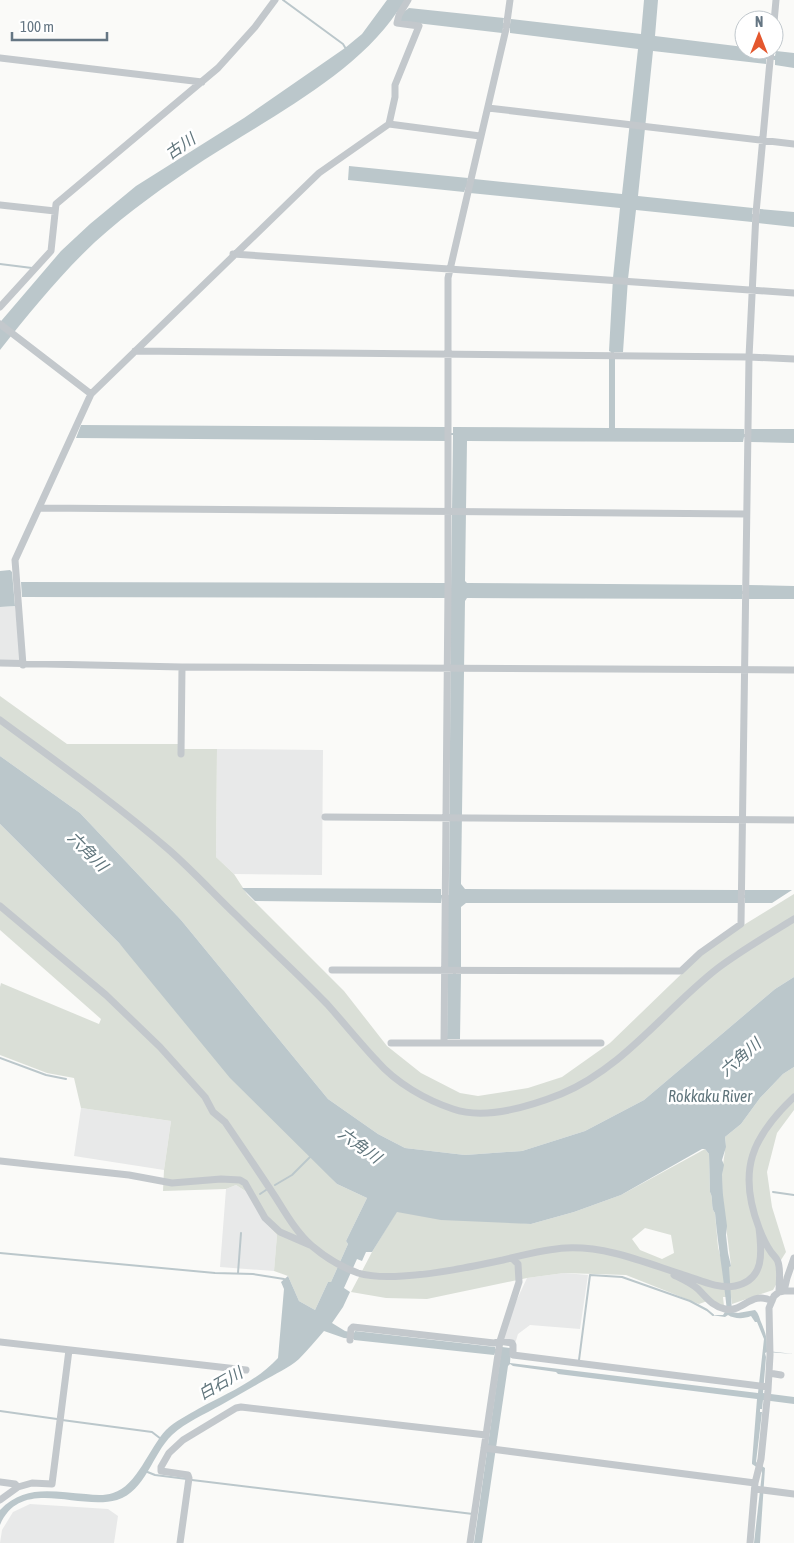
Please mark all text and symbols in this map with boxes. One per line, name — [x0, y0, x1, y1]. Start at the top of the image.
scale bar — [12, 10, 108, 42]
north arrow — [734, 10, 784, 60]
text: N — [755, 14, 763, 30]
text: 100 m — [20, 18, 54, 35]
water label: 古川 — [162, 128, 200, 163]
water label: 六角川 — [65, 828, 113, 876]
water label: 六角川 — [716, 1033, 766, 1080]
water label: Rokkaku River — [668, 1087, 753, 1105]
water label: 六角川 — [335, 1124, 386, 1168]
water label: 白石川 — [195, 1362, 247, 1403]

